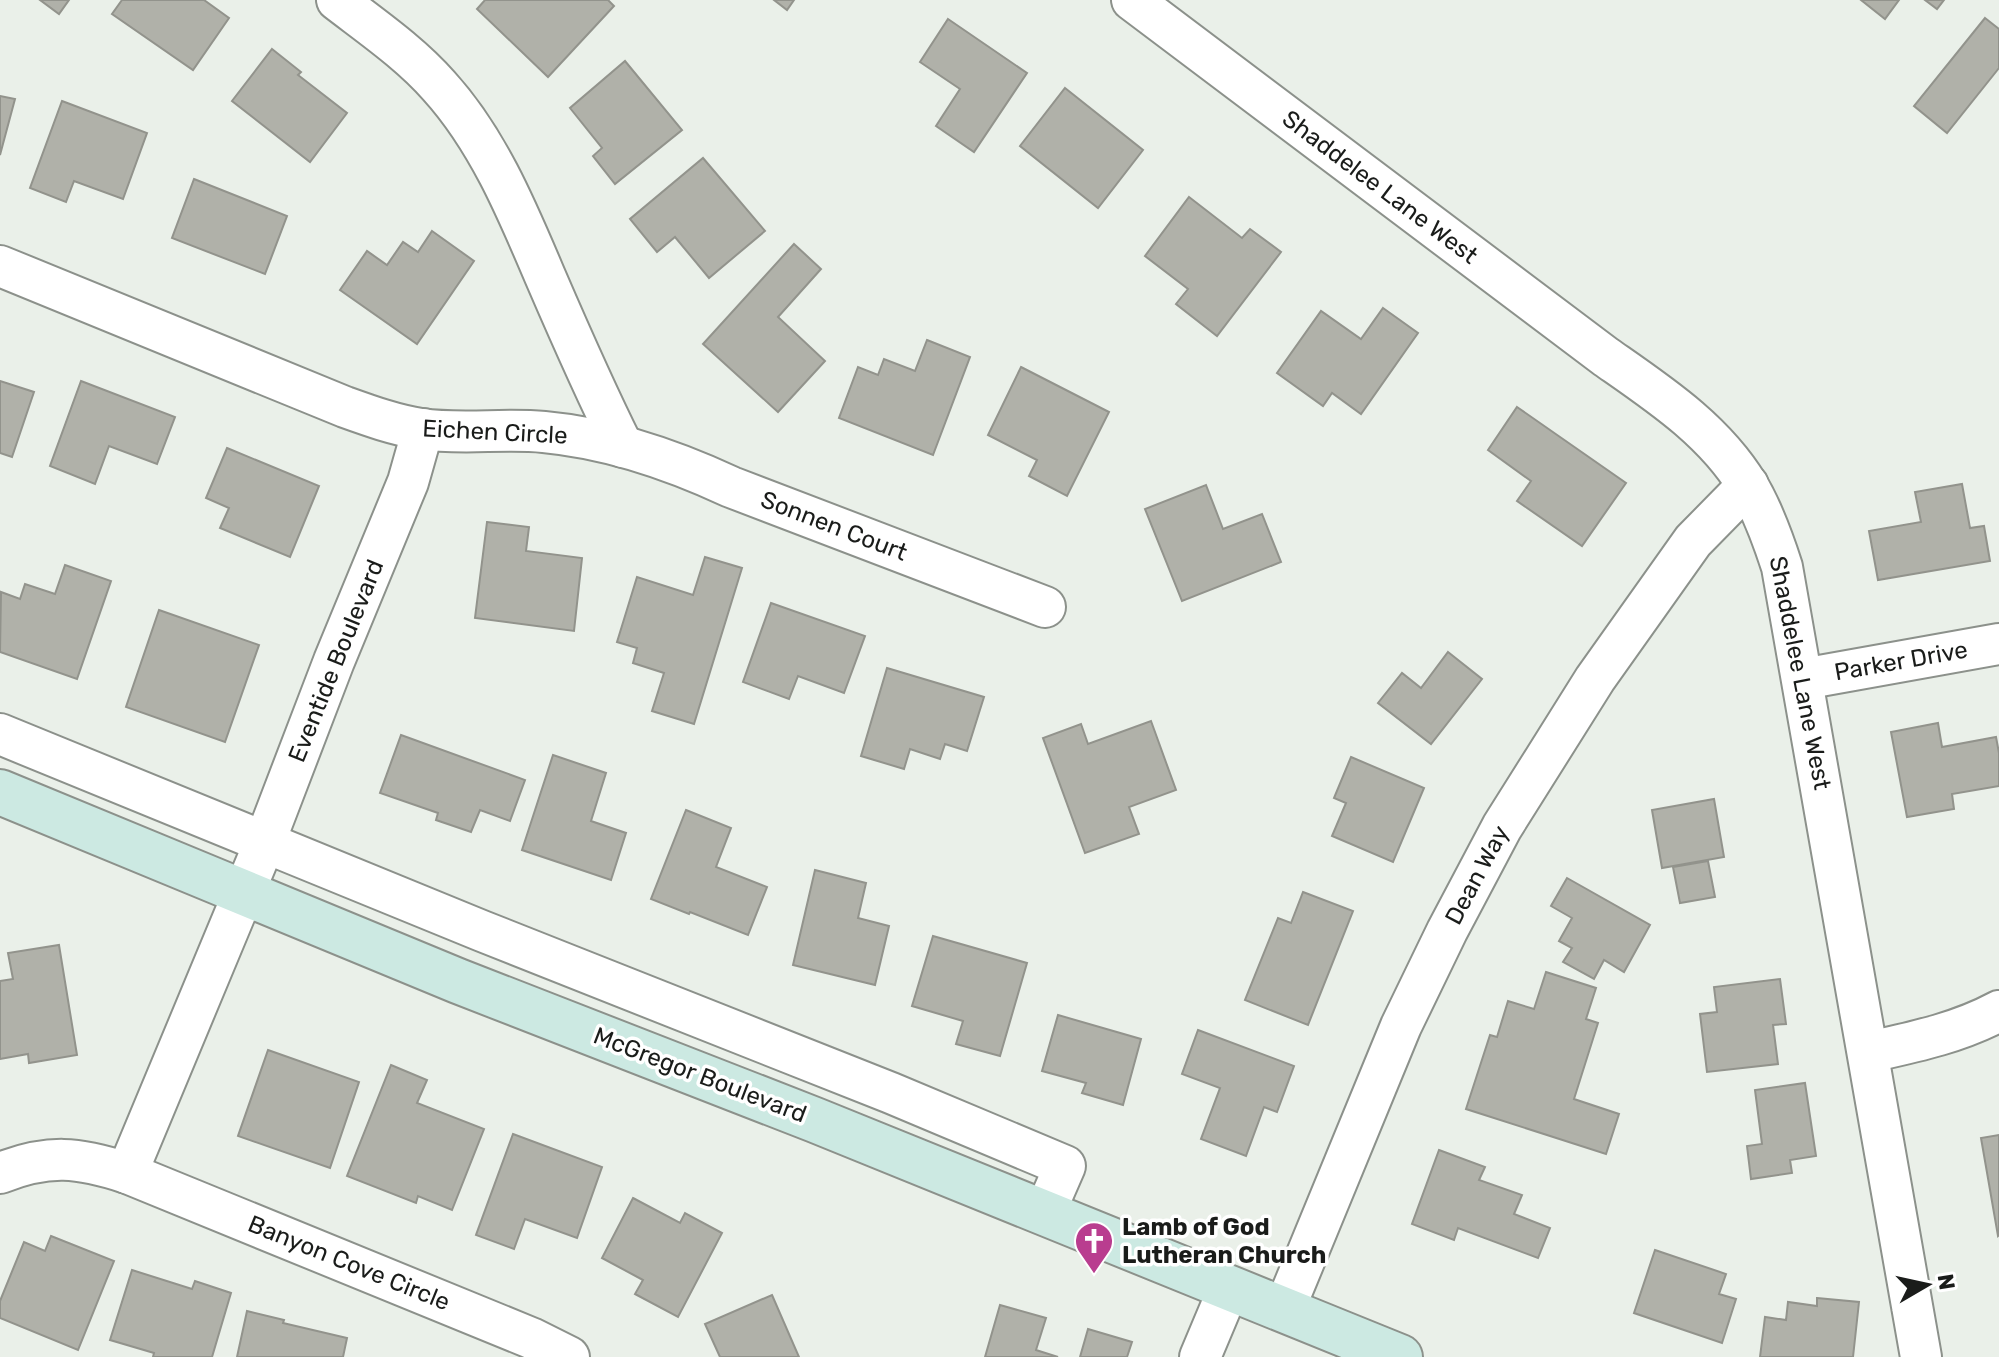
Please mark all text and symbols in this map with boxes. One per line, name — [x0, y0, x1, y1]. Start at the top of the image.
street label: Shaddelee Lane West — [1277, 104, 1483, 270]
street label: Eichen Circle — [422, 414, 568, 450]
street label: Sonnen Court — [757, 485, 911, 567]
street label: Shaddelee Lane West — [1764, 554, 1836, 792]
street label: Eventide Boulevard — [283, 556, 389, 766]
street label: Parker Drive — [1832, 635, 1970, 687]
street label: Dean Way — [1439, 821, 1515, 929]
street label: McGregor Boulevard — [590, 1021, 810, 1129]
street label: Banyon Cove Circle — [244, 1210, 454, 1316]
place label: Lamb of God Lutheran Church — [1122, 1213, 1326, 1269]
church icon: Lamb of God Lutheran Church — [1073, 1220, 1115, 1275]
north arrow — [1887, 1245, 1967, 1325]
text: N — [1932, 1272, 1961, 1292]

